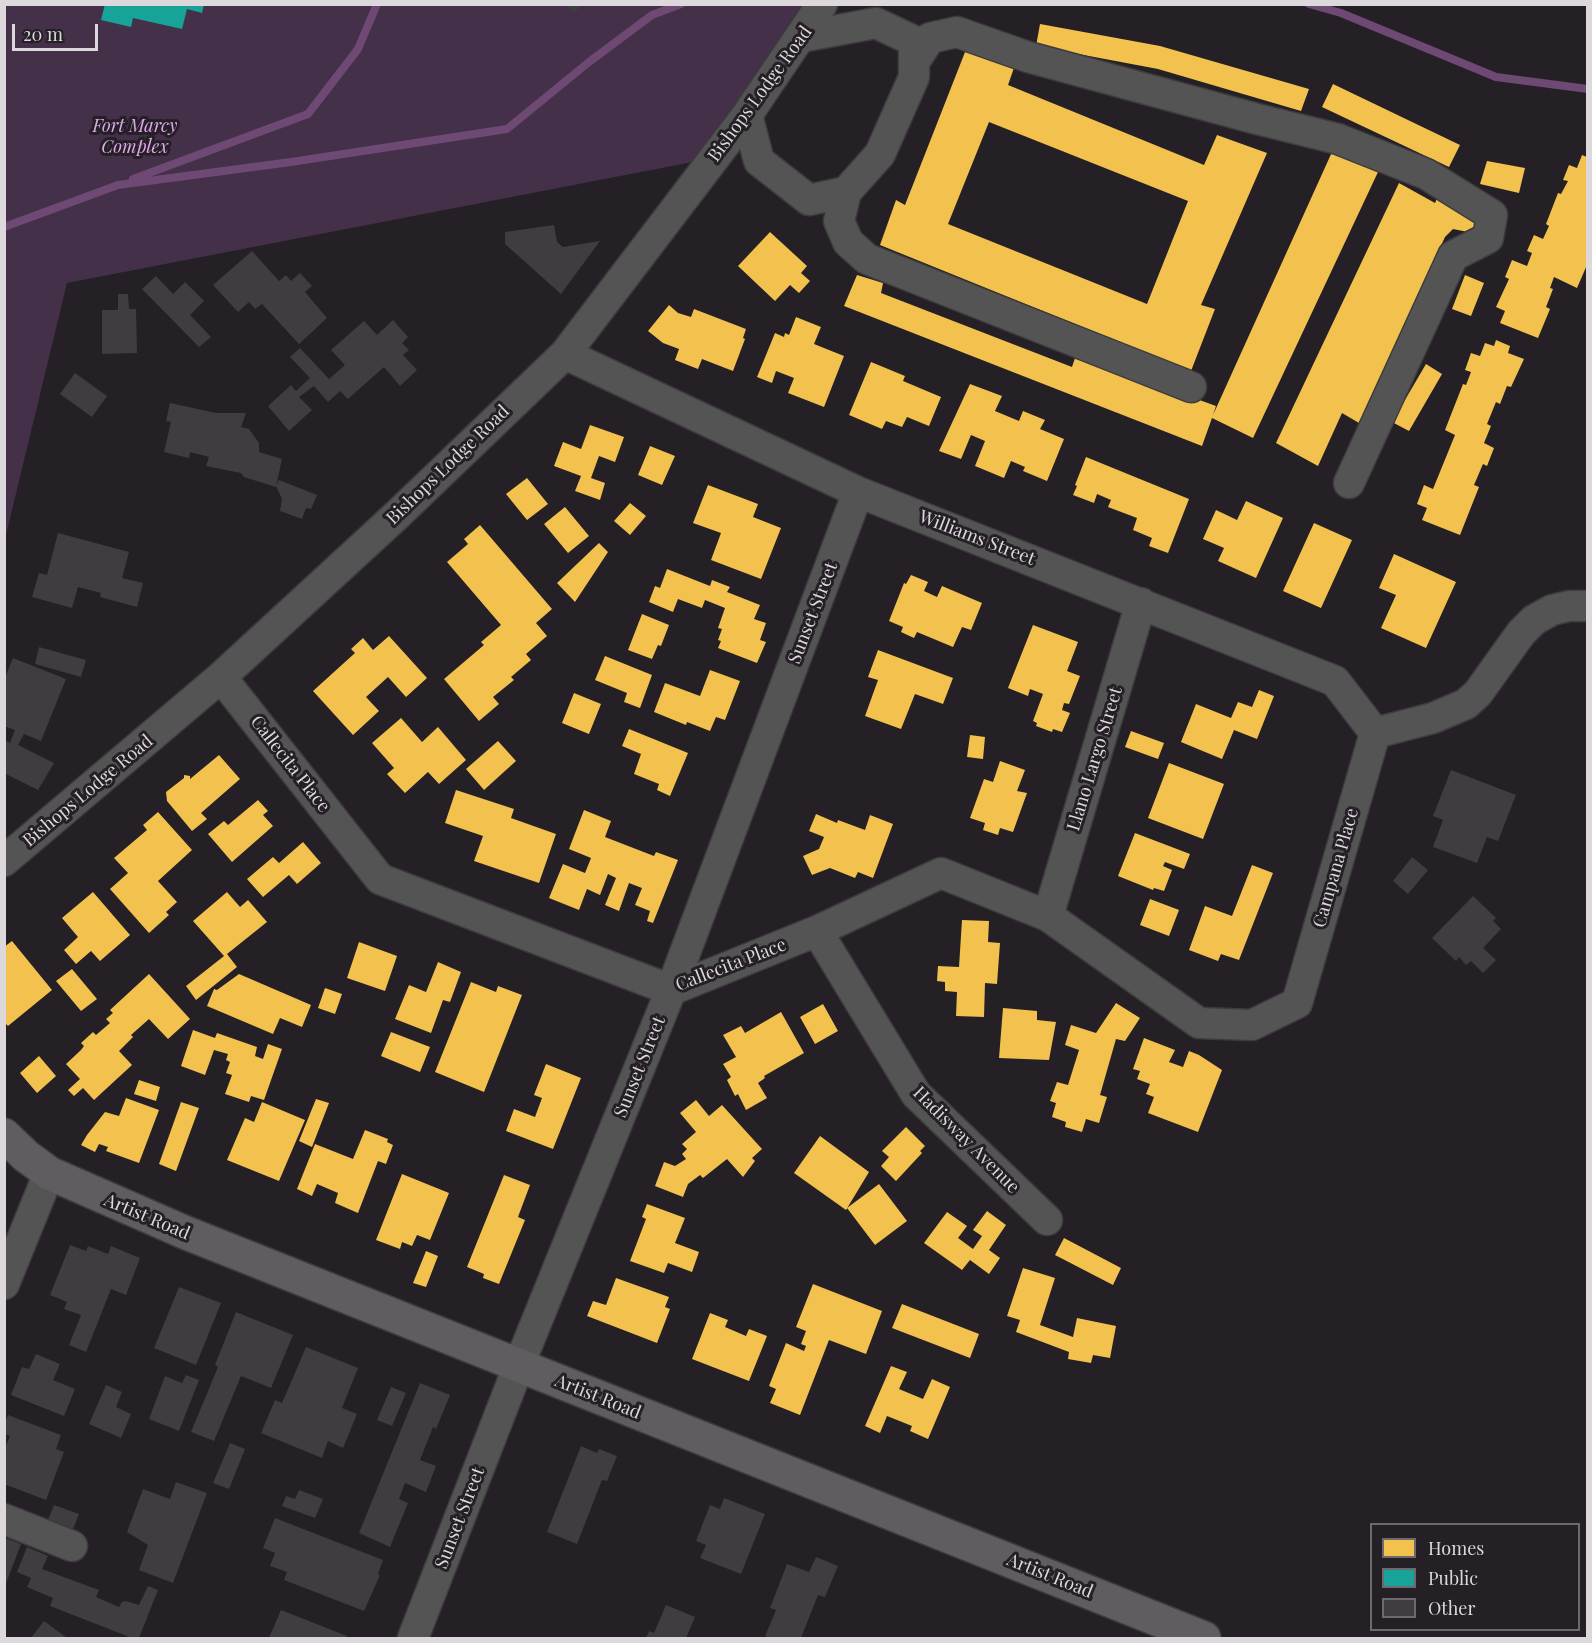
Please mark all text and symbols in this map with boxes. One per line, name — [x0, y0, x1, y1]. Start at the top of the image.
scale bar — [15, 12, 100, 50]
text: 20 m — [23, 22, 63, 46]
street label: Bishops Lodge Road — [703, 22, 817, 166]
park label: Fort Marcy Complex — [93, 115, 177, 158]
street label: Bishops Lodge Road — [382, 401, 514, 529]
street label: Williams Street — [916, 506, 1038, 570]
street label: Sunset Street — [784, 559, 842, 667]
street label: Llano Largo Street — [1063, 684, 1127, 834]
street label: Callecita Place — [246, 711, 334, 817]
street label: Bishops Lodge Road — [19, 730, 157, 852]
street label: Campana Place — [1309, 806, 1363, 930]
street label: Callecita Place — [673, 934, 789, 996]
street label: Sunset Street — [610, 1013, 670, 1121]
street label: Hadisway Avenue — [908, 1082, 1024, 1198]
street label: Artist Road — [101, 1189, 193, 1245]
street label: Artist Road — [552, 1370, 644, 1424]
street label: Sunset Street — [431, 1464, 489, 1572]
legend — [1370, 1523, 1580, 1631]
text: Homes — [1428, 1536, 1484, 1560]
street label: Artist Road — [1004, 1549, 1096, 1603]
text: Public — [1428, 1566, 1478, 1590]
text: Other — [1428, 1596, 1475, 1620]

